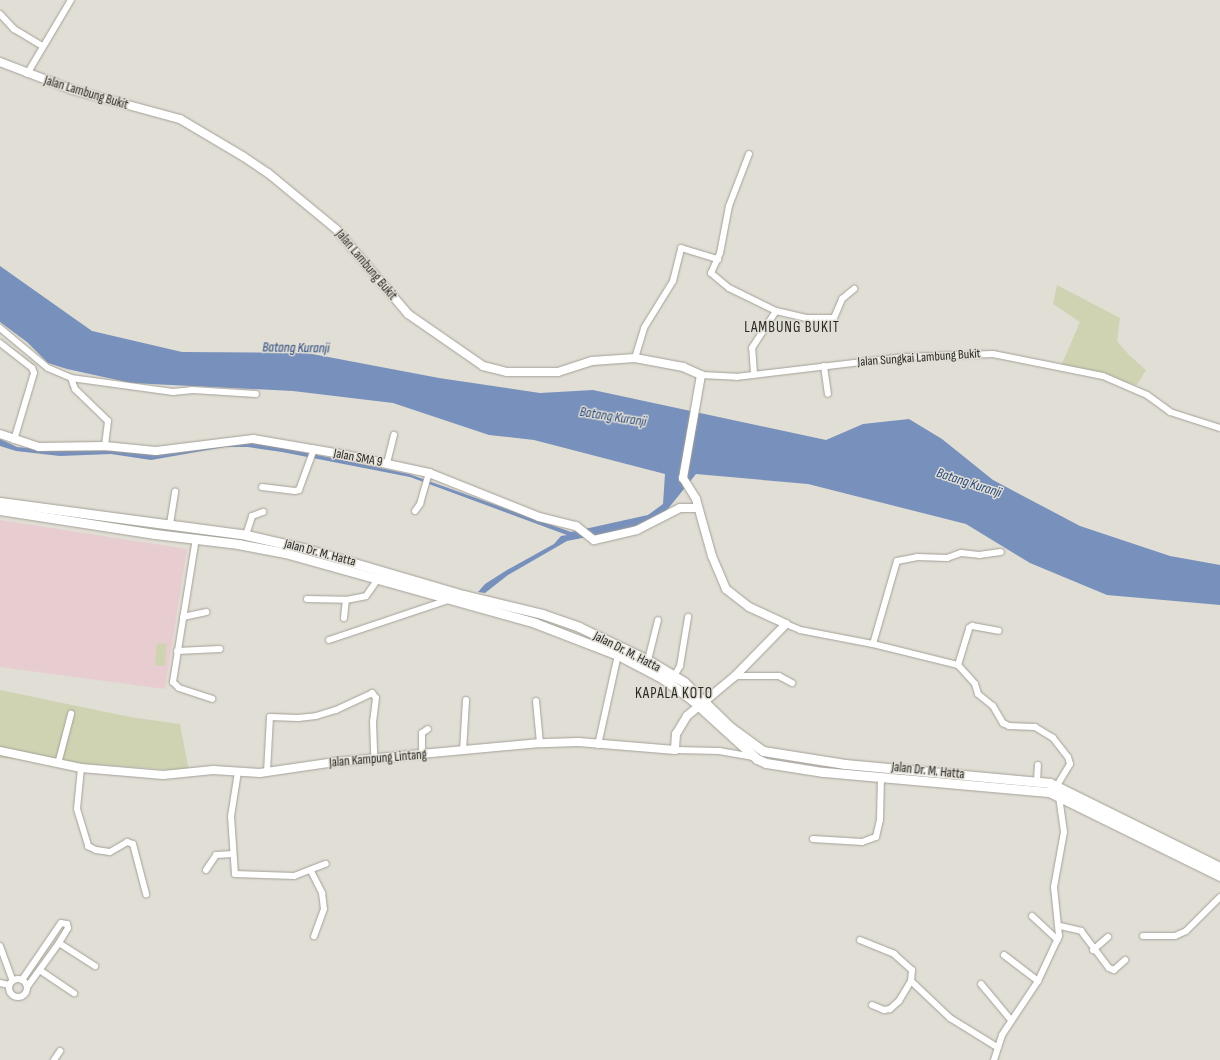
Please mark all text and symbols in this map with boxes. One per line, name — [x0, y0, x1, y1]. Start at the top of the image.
street label: Jalan Lambung Bukit — [42, 73, 130, 113]
street label: Jalan Lambung Bukit — [332, 227, 400, 303]
district label: LAMBUNG BUKIT — [744, 319, 840, 337]
water label: Batang Kuranji — [262, 339, 330, 357]
street label: Jalan Sungkai Lambung Bukit — [857, 346, 981, 370]
water label: Batang Kuranji — [578, 403, 648, 431]
street label: Jalan SMA 9 — [332, 446, 384, 470]
water label: Batang Kuranji — [934, 465, 1004, 501]
street label: Jalan Dr. M. Hatta — [283, 536, 357, 570]
street label: Jalan Dr. M. Hatta — [591, 628, 663, 676]
district label: KAPALA KOTO — [635, 685, 713, 703]
street label: Jalan Kampung Lintang — [328, 747, 428, 771]
street label: Jalan Dr. M. Hatta — [891, 759, 965, 783]

